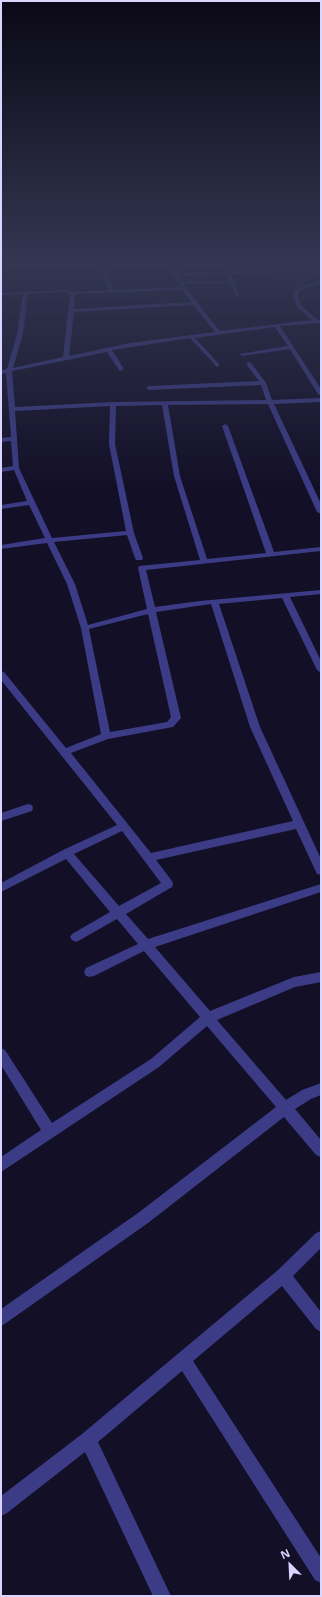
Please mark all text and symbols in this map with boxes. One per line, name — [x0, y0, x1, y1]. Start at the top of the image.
north arrow — [270, 1545, 310, 1585]
text: N — [278, 1545, 292, 1562]

